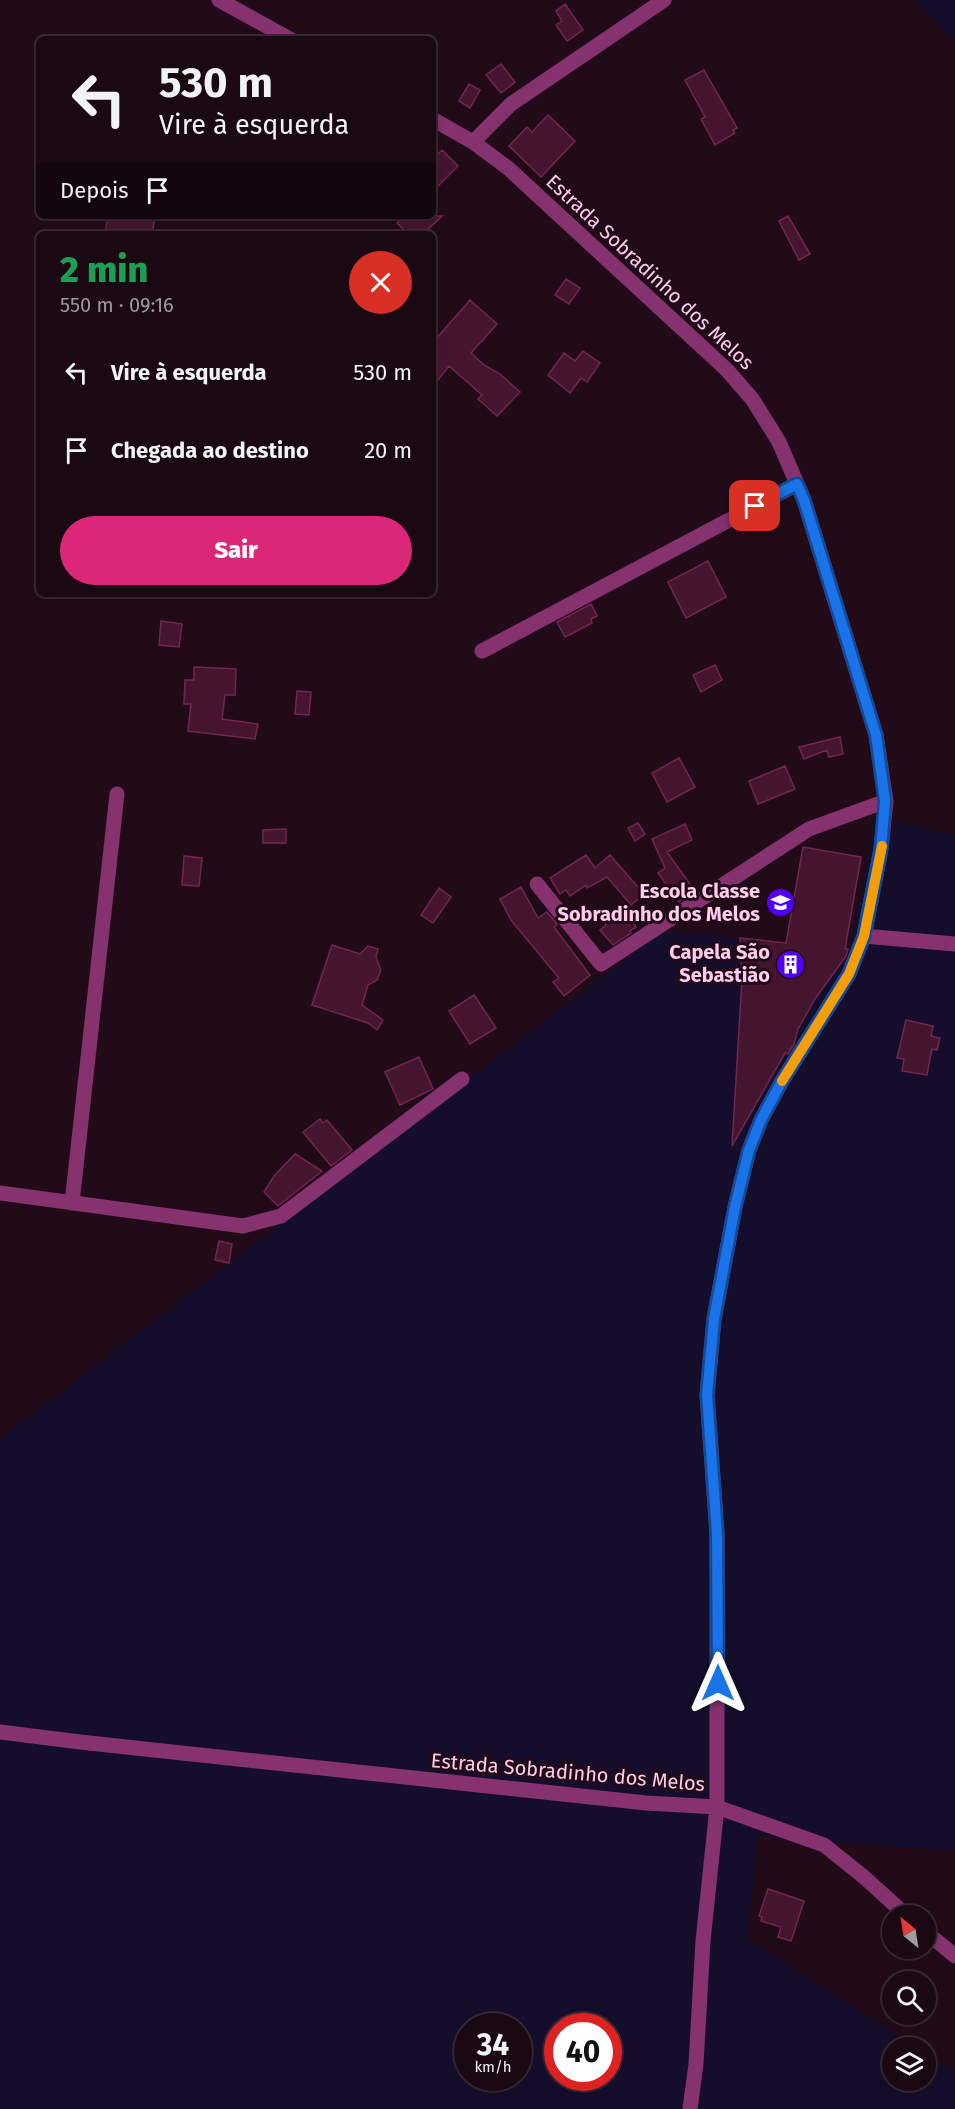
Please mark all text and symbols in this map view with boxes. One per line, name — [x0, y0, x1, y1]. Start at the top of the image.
text: 530 m — [159, 58, 273, 108]
icon: left — [60, 60, 138, 138]
text: Vire à esquerda — [159, 109, 349, 141]
street label: Estrada Sobradinho dos Melos — [541, 169, 759, 375]
icon: arrive — [141, 174, 174, 207]
text: Depois — [60, 177, 129, 204]
text: 2 min — [60, 248, 148, 292]
button: close — [349, 251, 412, 314]
text: 550 m · 09:16 — [60, 293, 174, 317]
icon: left — [60, 356, 93, 389]
text: Vire à esquerda — [111, 359, 267, 386]
text: 530 m — [353, 359, 412, 386]
icon: arrive — [60, 434, 93, 467]
text: Chegada ao destino — [111, 437, 309, 464]
text: 20 m — [364, 437, 412, 464]
pin — [729, 480, 780, 531]
icon: arrive — [738, 489, 771, 522]
button: Sair — [60, 516, 412, 585]
place label: Escola Classe Sobradinho dos Melos — [558, 879, 760, 926]
school or university icon: Escola Classe Sobradinho dos Melos — [765, 886, 797, 918]
place label: Capela São Sebastião — [669, 940, 770, 987]
building icon: Capela São Sebastião — [775, 948, 807, 980]
position arrow — [686, 1651, 750, 1715]
street label: Estrada Sobradinho dos Melos — [430, 1748, 706, 1796]
north arrow — [882, 1905, 936, 1959]
map controls — [882, 1905, 936, 2091]
button: search — [882, 1971, 936, 2025]
speed limit sign: 40 — [544, 2013, 622, 2091]
text: 34 — [477, 2027, 509, 2063]
button: layers — [882, 2037, 936, 2091]
text: km/h — [474, 2058, 512, 2076]

